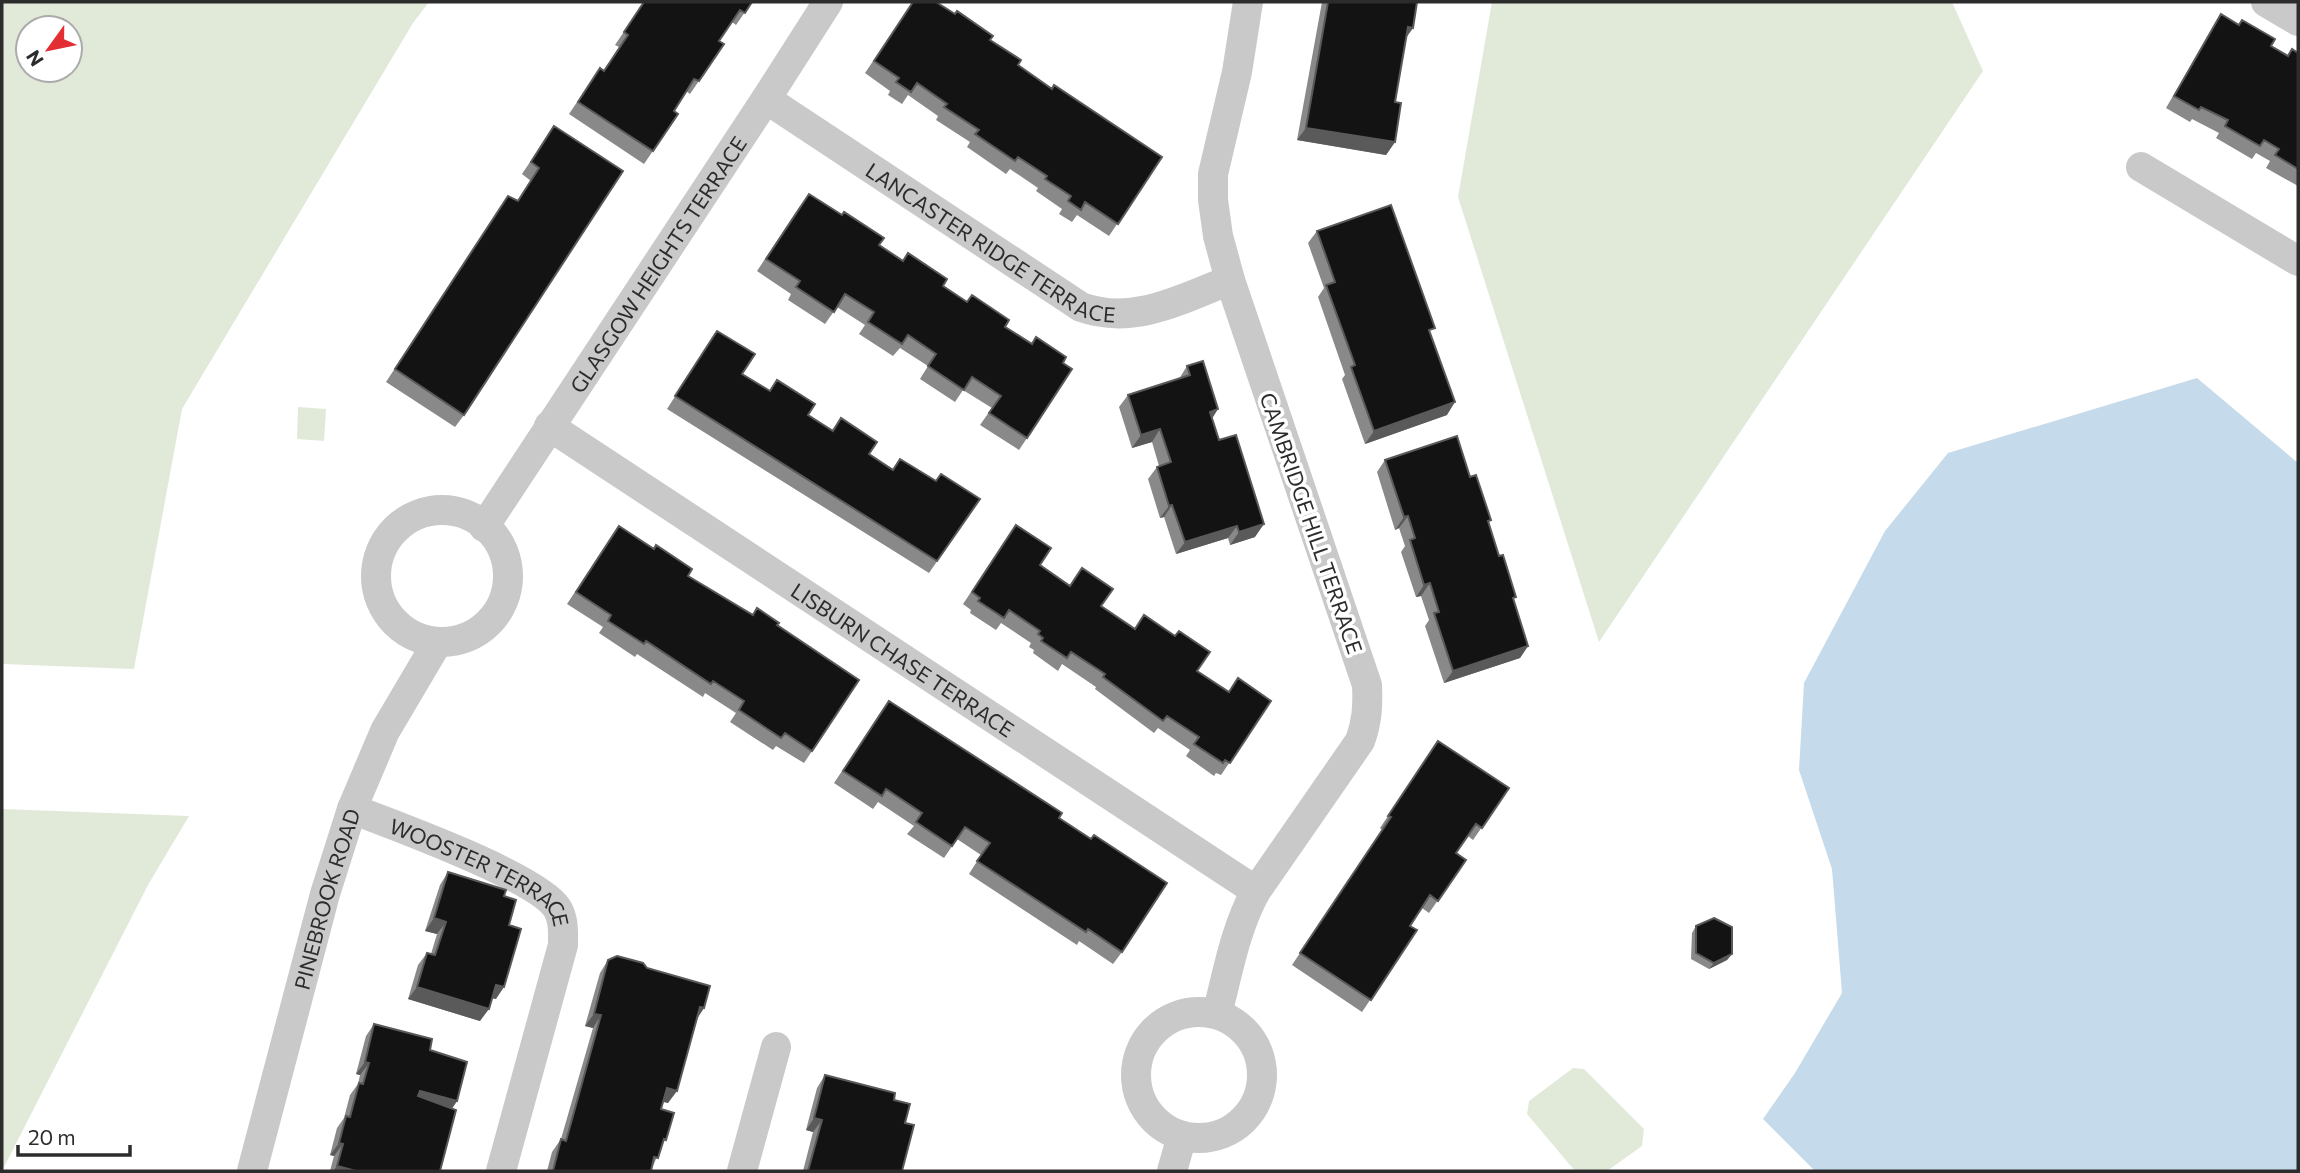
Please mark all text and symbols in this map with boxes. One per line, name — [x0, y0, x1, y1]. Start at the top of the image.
north arrow — [14, 14, 84, 84]
text: N — [21, 46, 48, 71]
street label: GLASGOW HEIGHTS TERRACE — [564, 131, 751, 397]
street label: LANCASTER RIDGE TERRACE — [862, 156, 1116, 326]
street label: CAMBRIDGE HILL TERRACE — [1256, 389, 1368, 657]
street label: LISBURN CHASE TERRACE — [787, 577, 1019, 741]
street label: PINEBROOK ROAD — [288, 805, 364, 992]
street label: WOOSTER TERRACE — [387, 812, 575, 928]
scale bar — [18, 1114, 130, 1158]
text: 20 m — [28, 1124, 76, 1149]

